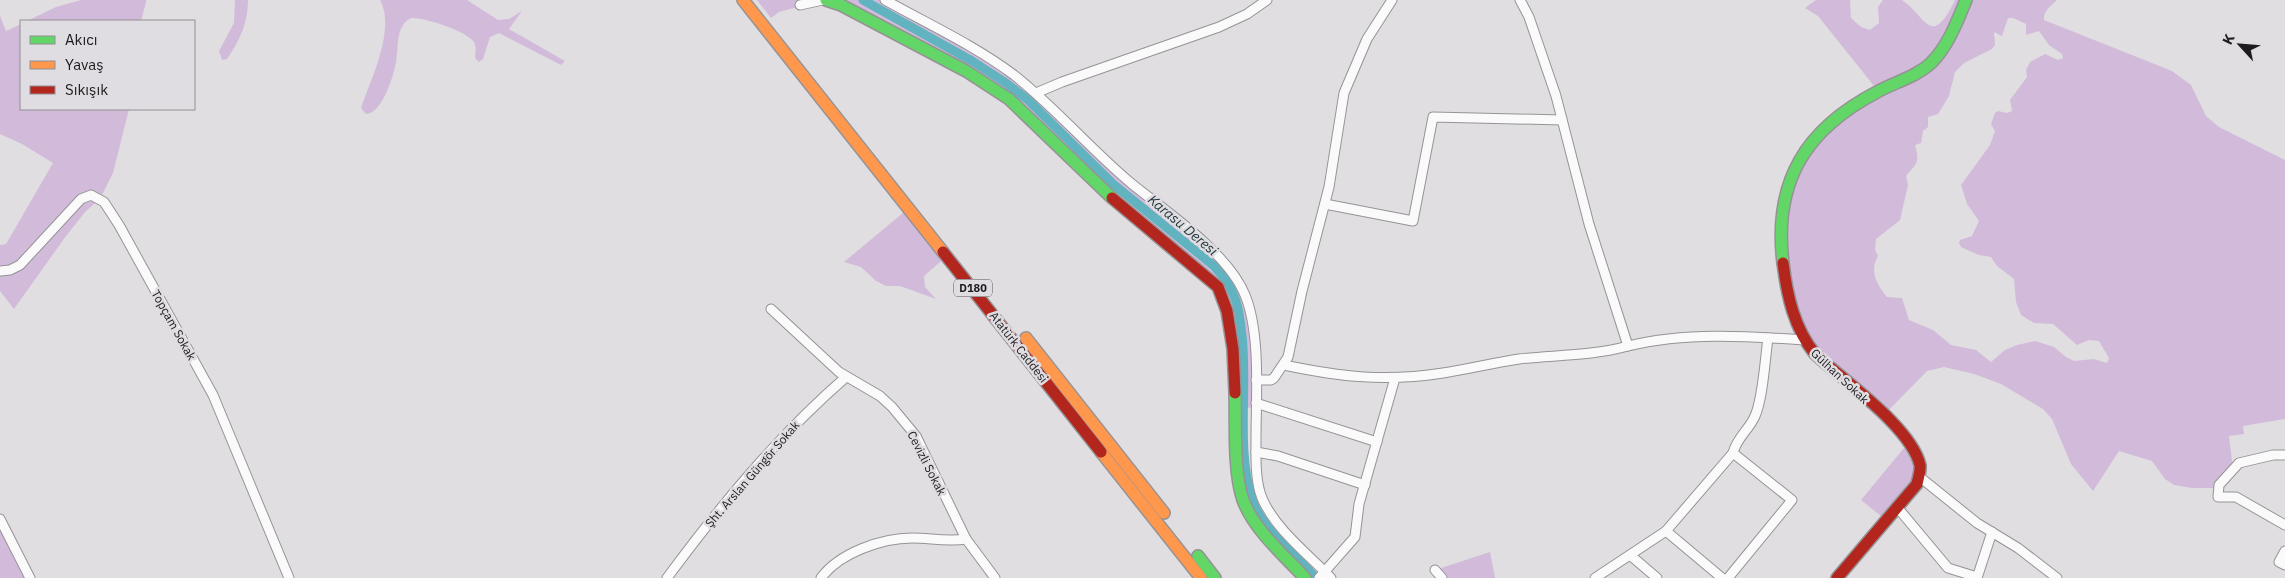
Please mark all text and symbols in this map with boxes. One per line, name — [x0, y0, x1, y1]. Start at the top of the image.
legend — [20, 20, 195, 110]
north arrow — [2215, 20, 2265, 70]
text: Akıcı — [65, 30, 98, 49]
text: K — [2218, 31, 2239, 48]
text: Yavaş — [65, 55, 104, 74]
text: Sıkışık — [65, 80, 108, 99]
water label: Karasu Deresi — [1144, 191, 1222, 260]
road number: D180 — [954, 280, 992, 296]
street label: Topçam Sokak — [148, 287, 200, 363]
street label: Atatürk Caddesi — [987, 308, 1051, 386]
street label: Gülhan Sokak — [1808, 345, 1873, 407]
street label: Şht. Arslan Güngör Sokak — [702, 417, 803, 530]
street label: Cevizli Sokak — [904, 428, 950, 498]

